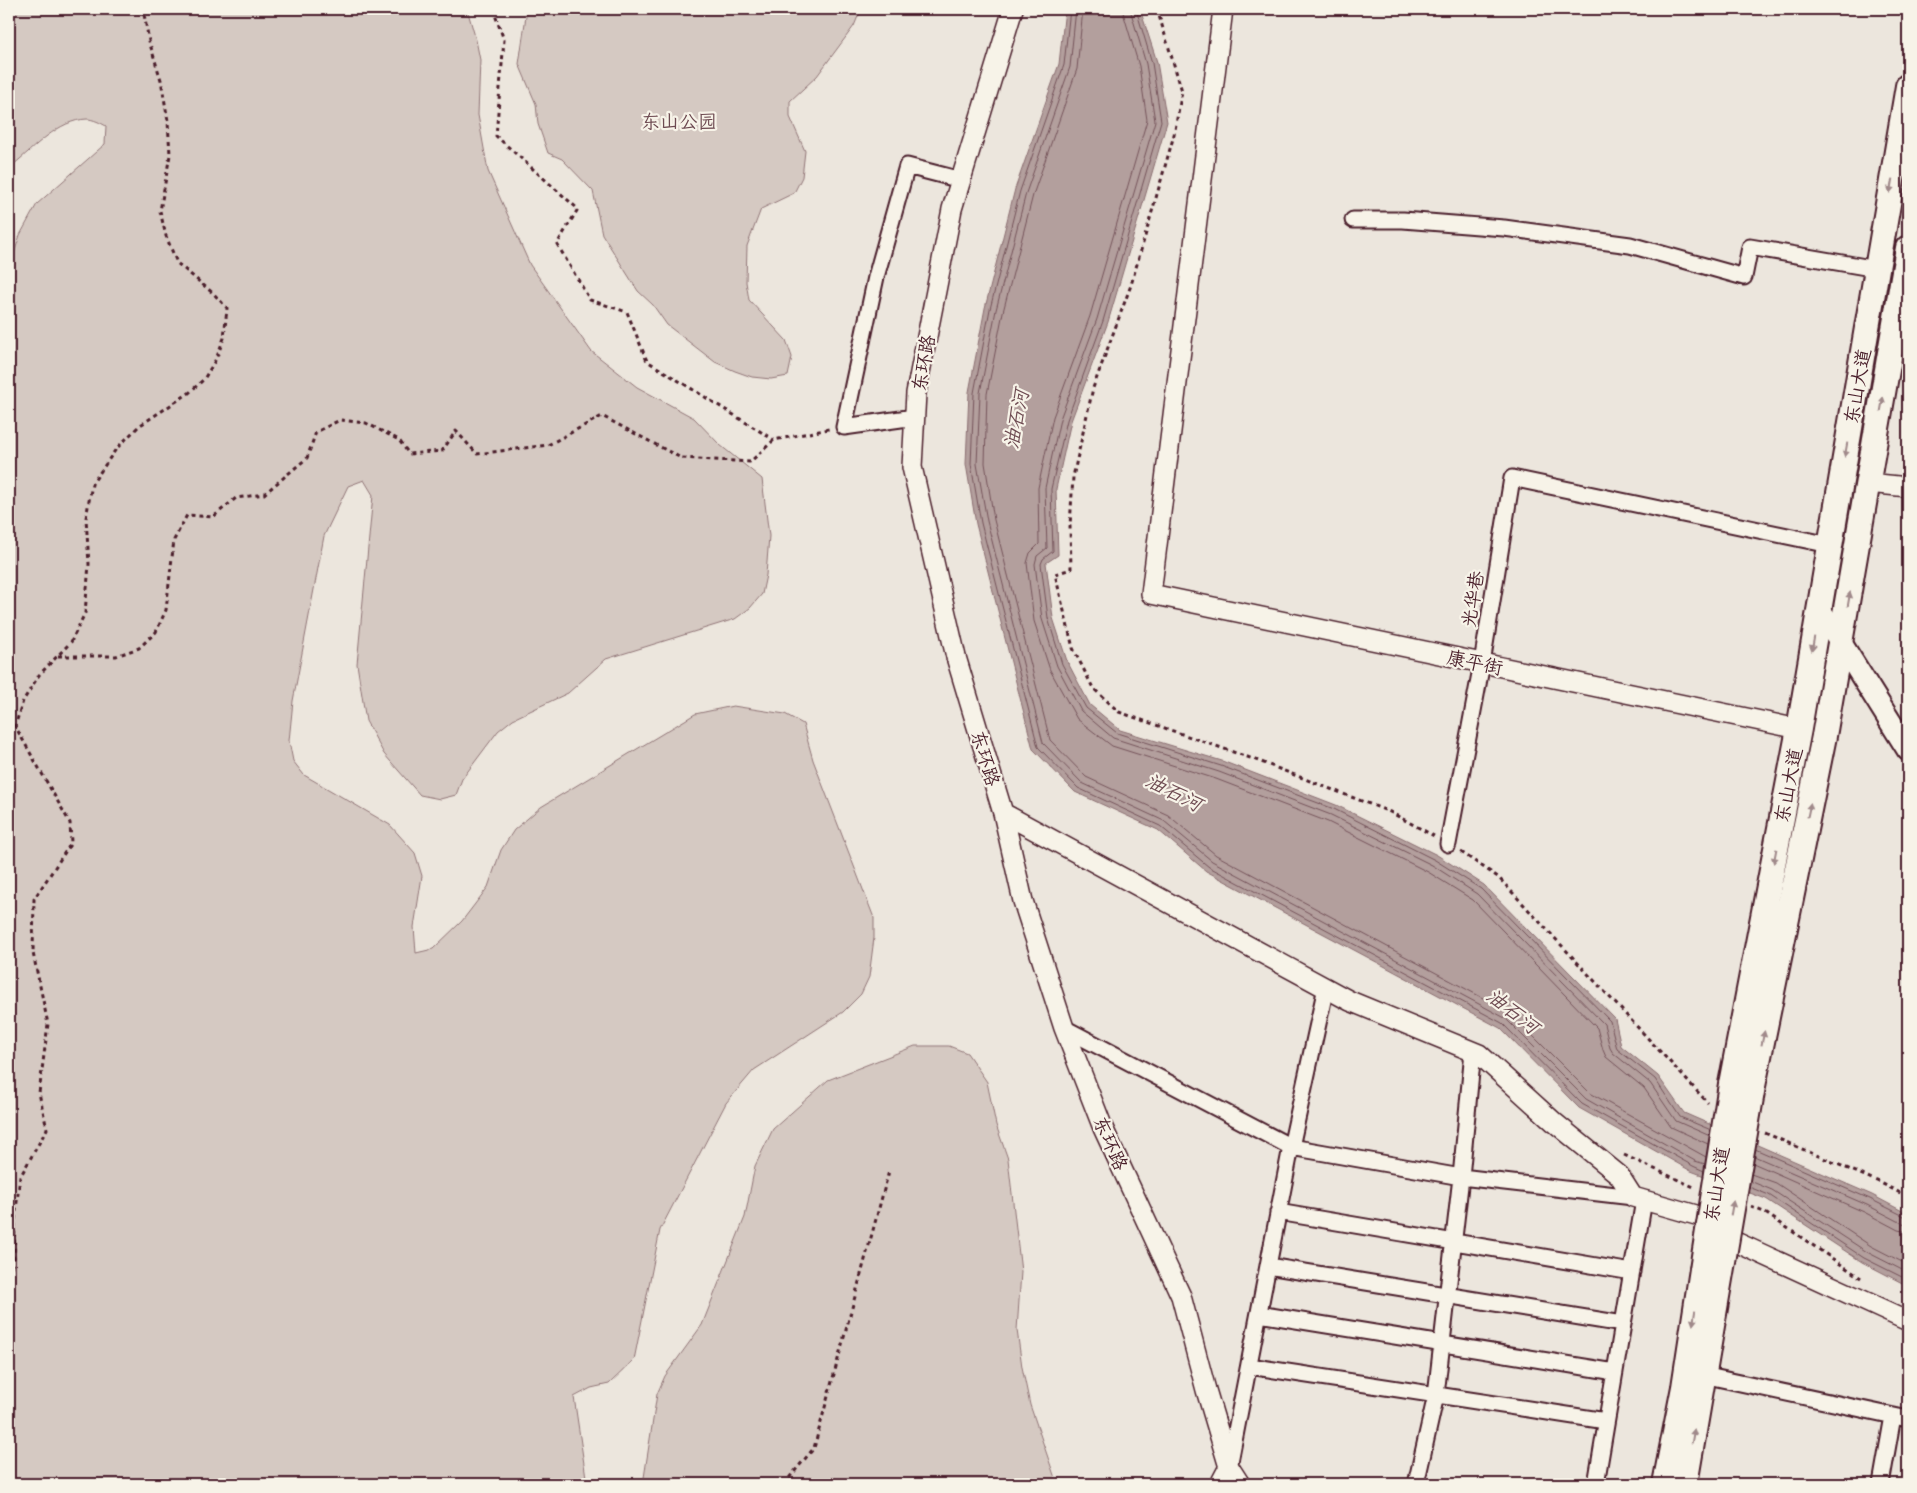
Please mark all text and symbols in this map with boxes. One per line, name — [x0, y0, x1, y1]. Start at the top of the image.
park label: 东山公园 — [641, 109, 717, 136]
one-way arrow — [1887, 178, 1895, 194]
street label: 东环路 — [906, 333, 943, 394]
street label: 东山大道 — [1839, 346, 1878, 426]
water label: 油石河 — [998, 384, 1037, 451]
one-way arrow — [1878, 396, 1886, 412]
one-way arrow — [1842, 442, 1850, 458]
street label: 光华巷 — [1456, 569, 1491, 630]
one-way arrow — [1845, 590, 1853, 606]
one-way arrow — [1809, 637, 1817, 653]
street label: 康平街 — [1444, 644, 1505, 683]
street label: 东环路 — [963, 727, 1006, 790]
street label: 东山大道 — [1769, 745, 1810, 825]
water label: 油石河 — [1140, 767, 1209, 820]
one-way arrow — [1806, 802, 1814, 818]
one-way arrow — [1770, 848, 1778, 864]
water label: 油石河 — [1480, 982, 1547, 1043]
one-way arrow — [1759, 1030, 1767, 1045]
street label: 东环路 — [1086, 1112, 1134, 1175]
street label: 东山大道 — [1698, 1145, 1737, 1224]
one-way arrow — [1729, 1200, 1737, 1216]
one-way arrow — [1690, 1310, 1698, 1326]
one-way arrow — [1689, 1428, 1697, 1444]

